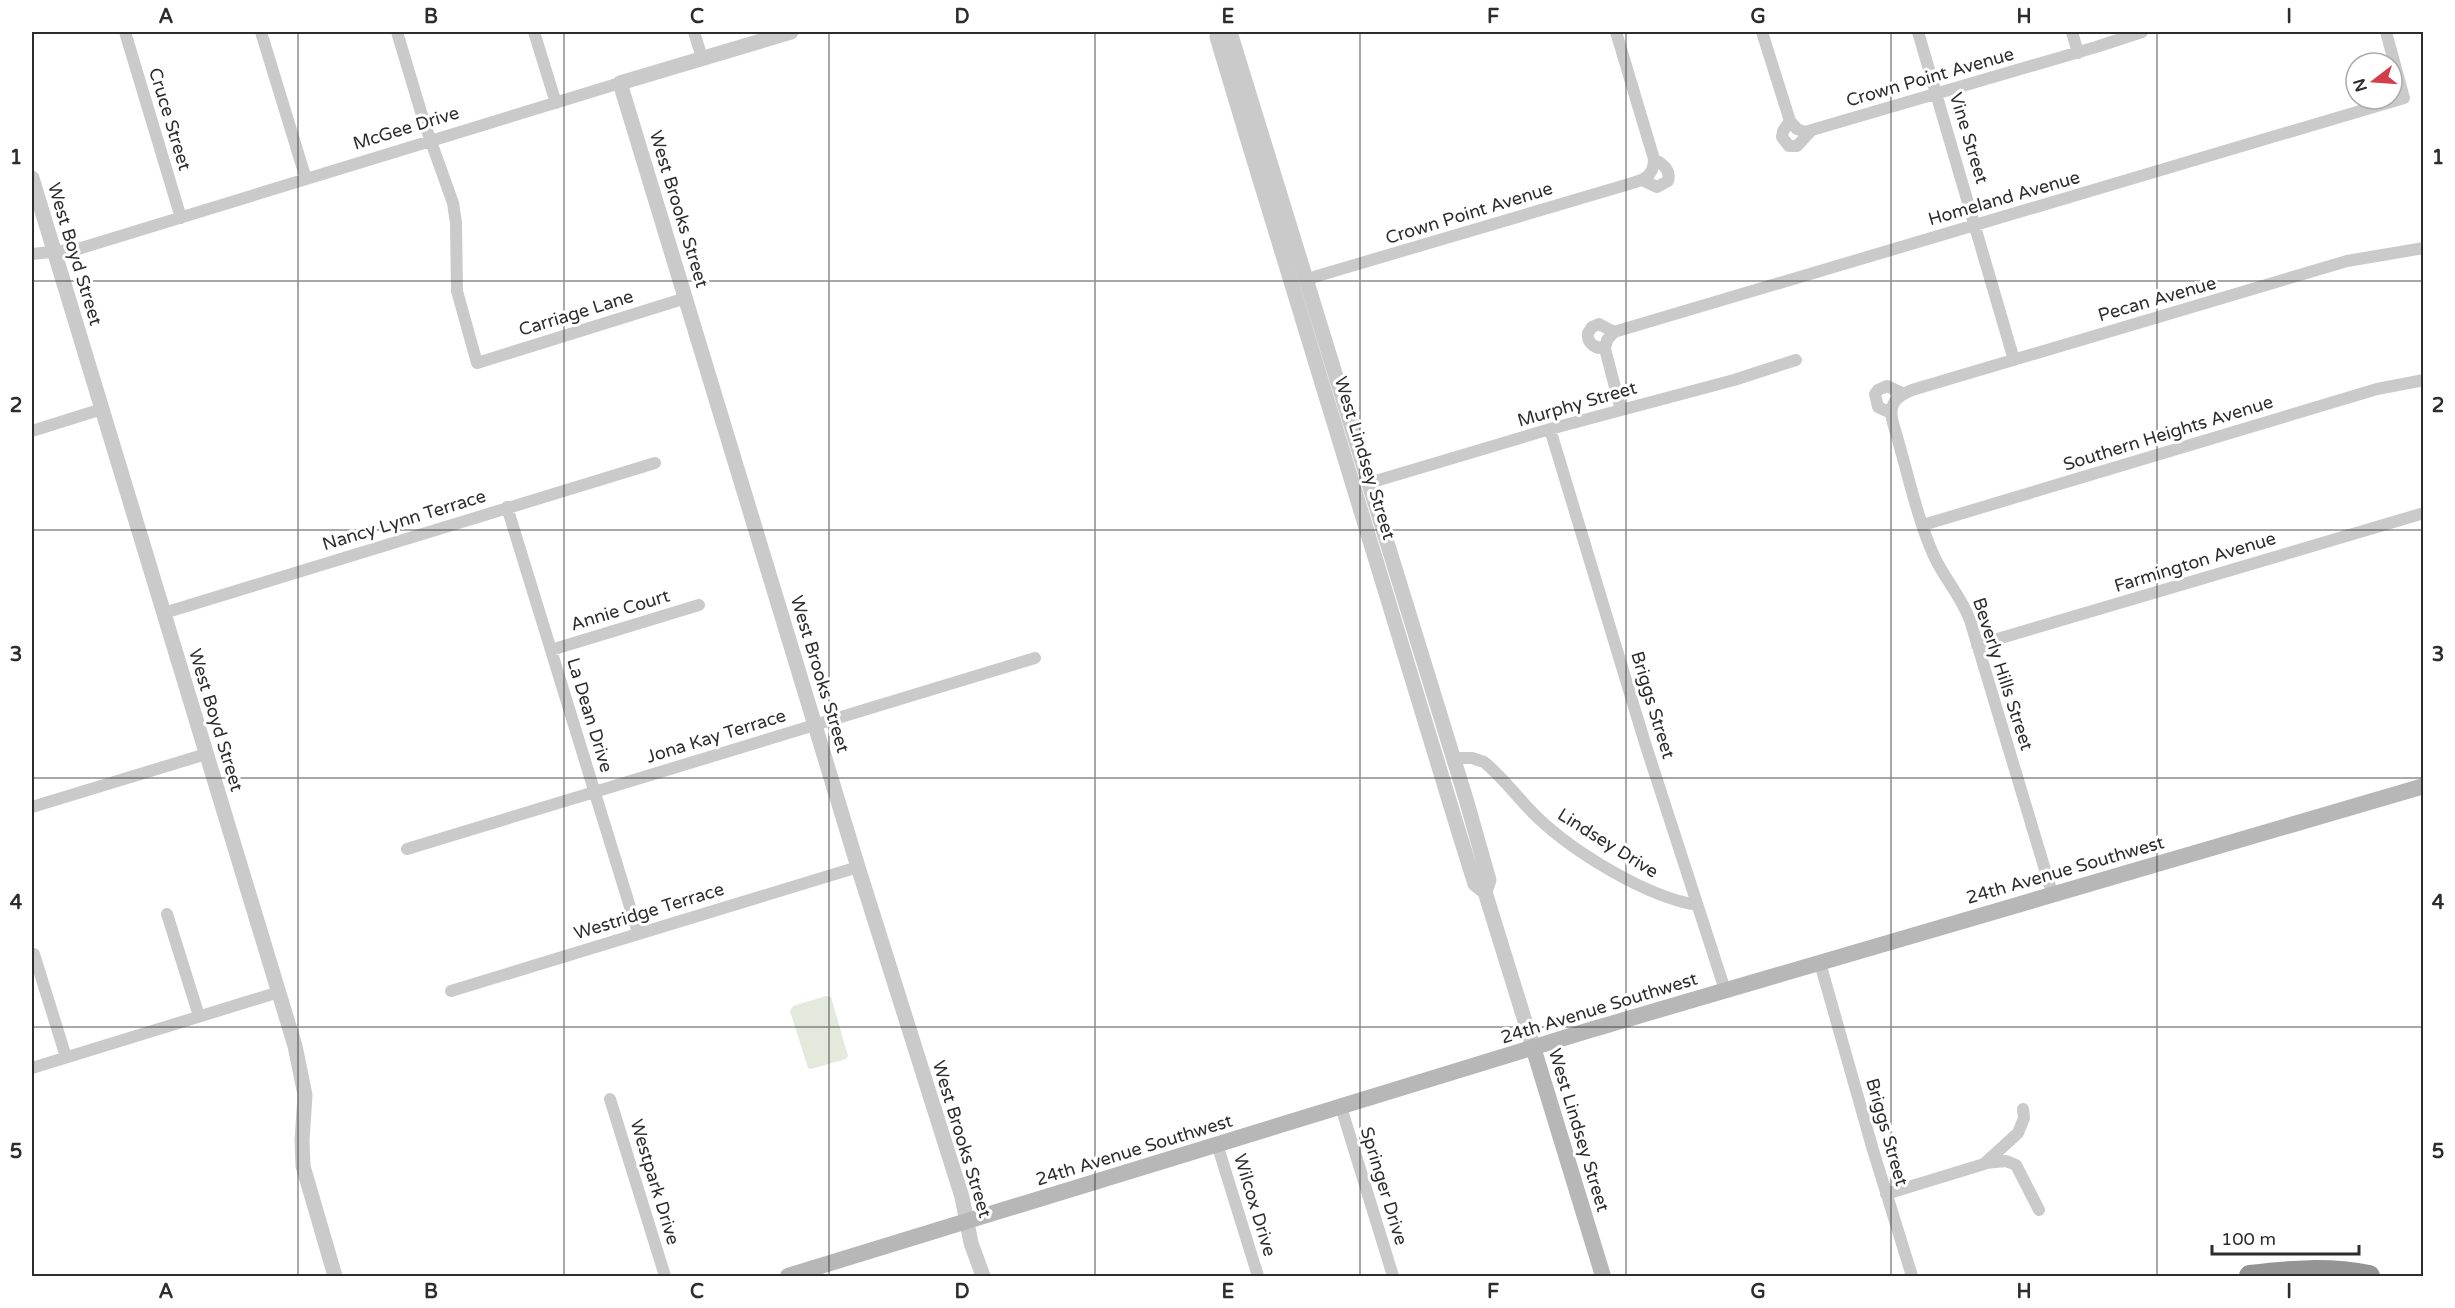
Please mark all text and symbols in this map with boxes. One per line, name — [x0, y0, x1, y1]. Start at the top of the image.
text: A — [159, 5, 174, 29]
text: B — [424, 5, 438, 29]
text: C — [690, 5, 704, 29]
text: D — [954, 5, 970, 29]
text: E — [1222, 5, 1235, 29]
text: F — [1487, 5, 1499, 29]
text: G — [1750, 5, 1766, 29]
text: H — [2016, 5, 2032, 29]
text: I — [2286, 5, 2292, 29]
street label: Crown Point Avenue — [1843, 42, 2017, 112]
north arrow — [2344, 51, 2404, 111]
street label: Cruce Street — [144, 65, 196, 173]
text: N — [2349, 76, 2372, 94]
street label: Vine Street — [1945, 90, 1993, 186]
street label: McGee Drive — [350, 101, 462, 155]
street label: West Brooks Street — [645, 128, 713, 290]
text: 1 — [10, 146, 22, 170]
text: 1 — [2432, 146, 2444, 170]
street label: Homeland Avenue — [1926, 166, 2082, 230]
street label: Crown Point Avenue — [1383, 177, 1555, 249]
street label: West Boyd Street — [43, 180, 107, 328]
street label: Pecan Avenue — [2095, 272, 2219, 326]
street label: Carriage Lane — [516, 285, 636, 341]
street label: West Lindsey Street — [1330, 374, 1400, 542]
street label: Murphy Street — [1515, 376, 1639, 432]
street label: Southern Heights Avenue — [2060, 391, 2276, 475]
text: 2 — [10, 394, 22, 418]
text: 2 — [2432, 394, 2444, 418]
street label: Nancy Lynn Terrace — [320, 485, 488, 555]
street label: Farmington Avenue — [2112, 527, 2278, 597]
street label: Annie Court — [568, 584, 672, 636]
street label: West Brooks Street — [786, 593, 854, 755]
street label: Beverly Hills Street — [1968, 595, 2038, 753]
text: 3 — [10, 643, 22, 667]
text: 3 — [2432, 643, 2444, 667]
street label: West Boyd Street — [184, 646, 248, 794]
street label: Briggs Street — [1626, 649, 1680, 761]
street label: La Dean Drive — [562, 655, 618, 775]
street label: Jona Kay Terrace — [643, 704, 789, 768]
street label: Lindsey Drive — [1554, 803, 1662, 883]
street label: 24th Avenue Southwest — [1964, 831, 2167, 909]
street label: Westridge Terrace — [571, 878, 727, 944]
text: 4 — [10, 891, 23, 915]
text: 4 — [2432, 891, 2445, 915]
street label: 24th Avenue Southwest — [1498, 968, 1700, 1048]
street label: West Lindsey Street — [1544, 1046, 1614, 1214]
street label: West Brooks Street — [928, 1058, 996, 1220]
street label: Briggs Street — [1861, 1076, 1913, 1189]
street label: 24th Avenue Southwest — [1033, 1110, 1235, 1190]
street label: Westpark Drive — [625, 1117, 685, 1247]
street label: Springer Drive — [1356, 1124, 1412, 1248]
text: 5 — [10, 1140, 22, 1164]
text: 5 — [2432, 1140, 2444, 1164]
street label: Wilcox Drive — [1229, 1151, 1281, 1259]
scale bar — [2212, 1218, 2359, 1256]
text: 100 m — [2221, 1228, 2276, 1250]
text: A — [159, 1280, 174, 1304]
text: B — [424, 1280, 438, 1304]
text: C — [690, 1280, 704, 1304]
text: D — [954, 1280, 970, 1304]
text: E — [1222, 1280, 1235, 1304]
text: F — [1487, 1280, 1499, 1304]
text: G — [1750, 1280, 1766, 1304]
text: H — [2016, 1280, 2032, 1304]
text: I — [2286, 1280, 2292, 1304]

